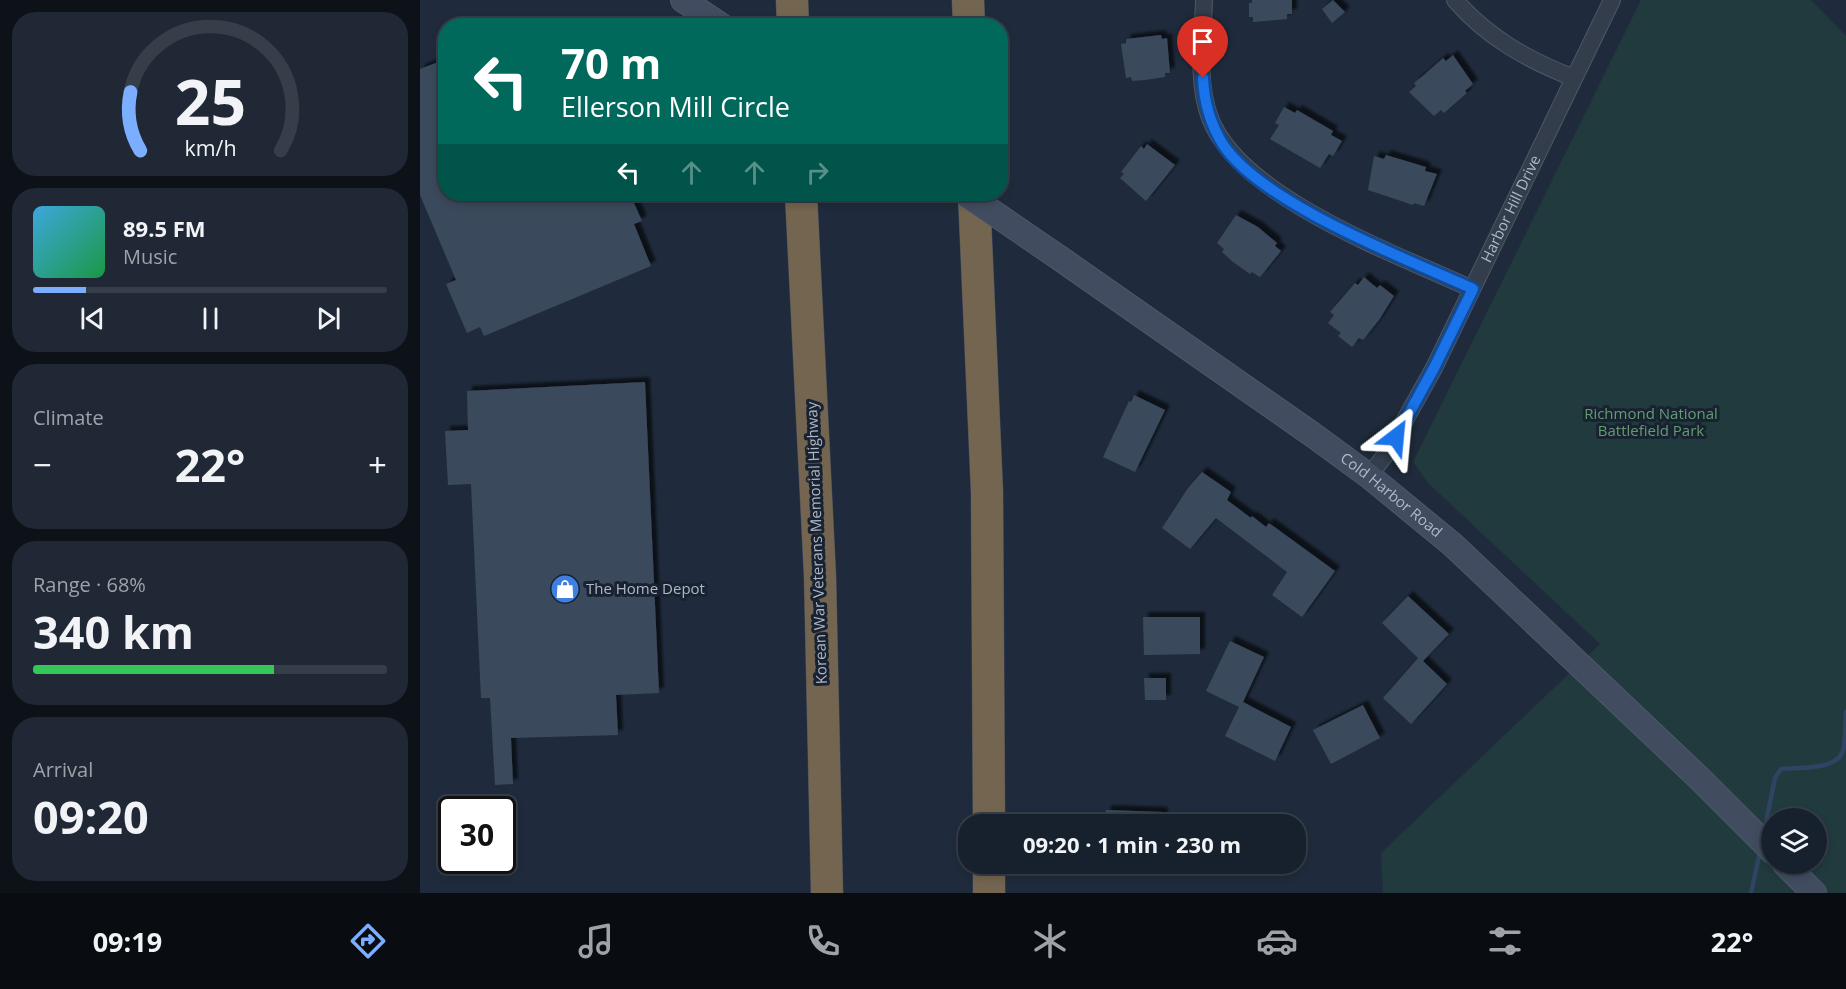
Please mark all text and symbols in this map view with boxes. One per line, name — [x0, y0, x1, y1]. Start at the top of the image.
pin — [1177, 16, 1228, 78]
icon: arrive — [1186, 25, 1219, 58]
text: 70 m — [561, 34, 661, 91]
icon: left — [462, 42, 540, 120]
text: 25 — [174, 58, 246, 143]
text: Ellerson Mill Circle — [561, 88, 790, 125]
text: km/h — [184, 133, 236, 162]
street label: Harbor Hill Drive — [1476, 151, 1545, 265]
icon: left — [612, 156, 645, 189]
icon: ahead — [675, 156, 708, 189]
icon: ahead — [738, 156, 771, 189]
icon: right — [801, 156, 834, 189]
text: 89.5 FM — [123, 213, 206, 243]
text: Music — [123, 243, 177, 270]
icon: previous — [76, 302, 109, 335]
icon: pause — [194, 302, 227, 335]
icon: next — [312, 302, 345, 335]
street label: Korean War Veterans Memorial Highway — [801, 401, 831, 685]
park label: Richmond National Battlefield Park — [1584, 403, 1718, 440]
text: Climate — [33, 404, 104, 431]
position arrow — [1364, 405, 1428, 469]
text: 22° — [175, 434, 245, 495]
text: − — [33, 442, 52, 487]
text: + — [368, 442, 387, 487]
street label: Cold Harbor Road — [1337, 447, 1447, 541]
text: Range · 68% — [33, 571, 146, 598]
shop icon: The Home Depot — [549, 573, 581, 605]
place label: The Home Depot — [586, 578, 705, 598]
text: 340 km — [33, 601, 194, 662]
text: Arrival — [33, 756, 93, 783]
text: 09:20 — [33, 786, 149, 847]
speed limit sign: 30 — [438, 796, 516, 874]
map controls — [1761, 808, 1827, 874]
button: layers — [1761, 808, 1827, 874]
text: 09:20 · 1 min · 230 m — [1023, 829, 1241, 859]
icon: directions — [347, 920, 389, 962]
icon: music — [575, 920, 617, 962]
icon: phone — [802, 920, 844, 962]
icon: climate — [1029, 920, 1071, 962]
icon: car — [1256, 920, 1298, 962]
icon: filters — [1484, 920, 1526, 962]
text: 09:19 — [93, 923, 162, 960]
text: 22° — [1711, 923, 1753, 960]

